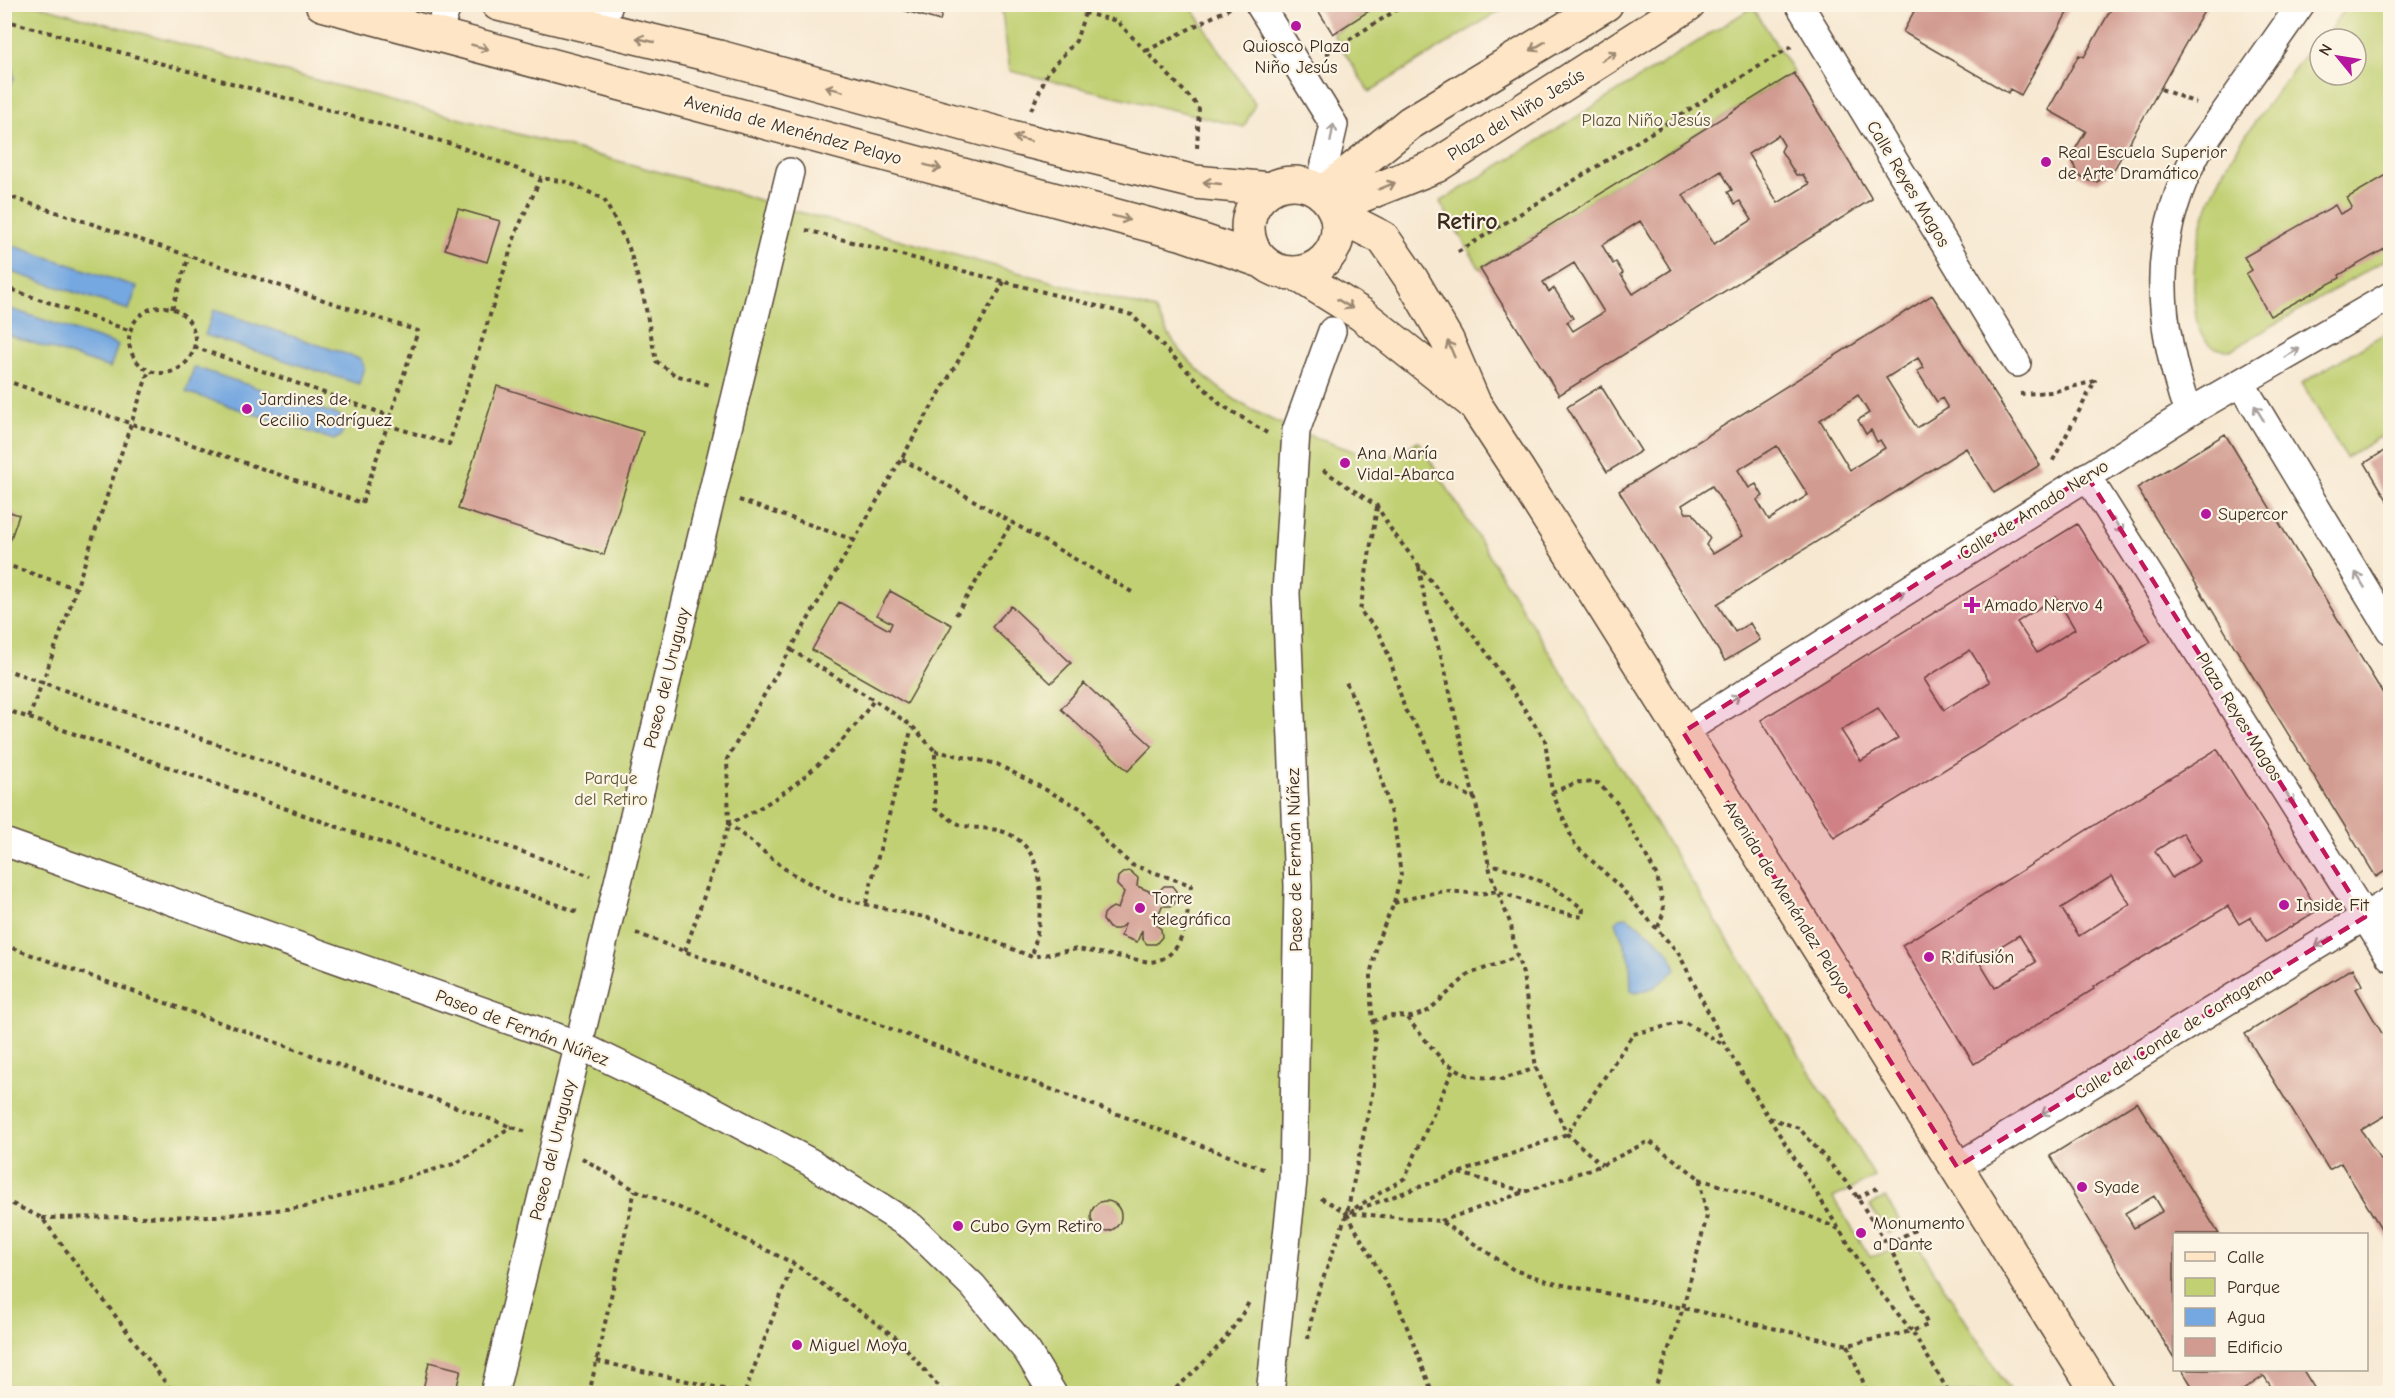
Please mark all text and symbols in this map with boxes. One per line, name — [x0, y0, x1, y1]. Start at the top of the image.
marker: Quiosco Plaza Niño Jesús — [1289, 19, 1303, 33]
north arrow — [2308, 27, 2368, 87]
one-way arrow — [636, 34, 655, 46]
place label: Quiosco Plaza Niño Jesús — [1242, 36, 1350, 78]
one-way arrow — [1530, 40, 1547, 52]
one-way arrow — [470, 41, 489, 53]
text: N — [2315, 41, 2336, 59]
one-way arrow — [1600, 49, 1617, 61]
street label: Plaza del Niño Jesús — [1444, 64, 1588, 166]
one-way arrow — [825, 82, 844, 94]
street label: Avenida de Menéndez Pelayo — [682, 91, 904, 169]
park label: Plaza Niño Jesús — [1582, 110, 1710, 131]
street label: Calle Reyes Magos — [1862, 117, 1954, 251]
one-way arrow — [1326, 124, 1337, 144]
one-way arrow — [1013, 133, 1032, 145]
place label: Real Escuela Superior de Arte Dramático — [2058, 142, 2228, 184]
marker: Real Escuela Superior de Arte Dramático — [2039, 155, 2053, 169]
one-way arrow — [923, 162, 942, 173]
one-way arrow — [1203, 177, 1223, 188]
one-way arrow — [1377, 180, 1396, 191]
district label: Retiro — [1436, 207, 1498, 235]
one-way arrow — [1111, 212, 1130, 224]
one-way arrow — [1336, 298, 1353, 310]
one-way arrow — [1445, 341, 1456, 359]
one-way arrow — [2283, 347, 2300, 359]
place label: Jardines de Cecilio Rodríguez — [259, 389, 392, 431]
marker: Jardines de Cecilio Rodríguez — [240, 402, 254, 416]
one-way arrow — [2253, 405, 2265, 422]
place label: Ana María Vidal-Abarca — [1357, 443, 1455, 485]
street label: Calle de Amado Nervo — [1955, 455, 2113, 565]
marker: Ana María Vidal-Abarca — [1338, 456, 1352, 470]
place label: Supercor — [2218, 504, 2289, 525]
marker: Supercor — [2199, 507, 2213, 521]
one-way arrow — [2112, 517, 2124, 534]
one-way arrow — [2354, 572, 2366, 589]
one-way arrow — [1888, 590, 1905, 602]
place label: Amado Nervo 4 — [1984, 595, 2103, 616]
marker: Amado Nervo 4 — [1965, 598, 1979, 612]
street label: Paseo del Uruguay — [639, 605, 695, 750]
street label: Plaza Reyes Magos — [2191, 649, 2287, 785]
one-way arrow — [1723, 694, 1740, 706]
park label: Parque del Retiro — [574, 768, 648, 810]
street label: Paseo de Fernán Núñez — [1283, 768, 1307, 952]
one-way arrow — [2284, 788, 2296, 805]
street label: Avenida de Menéndez Pelayo — [1719, 797, 1855, 999]
place label: Torre telegráfica — [1151, 888, 1231, 930]
place label: Inside Fit — [2296, 895, 2370, 916]
marker: Inside Fit — [2277, 898, 2291, 912]
marker: Torre telegráfica — [1133, 901, 1147, 915]
one-way arrow — [2315, 937, 2332, 949]
place label: R'difusión — [1941, 947, 2014, 968]
marker: R'difusión — [1922, 950, 1936, 964]
street label: Calle del Conde de Cartagena — [2071, 964, 2277, 1104]
street label: Paseo de Fernán Núñez — [432, 985, 612, 1071]
street label: Paseo del Uruguay — [525, 1077, 581, 1222]
one-way arrow — [2041, 1105, 2058, 1117]
place label: Syade — [2094, 1177, 2140, 1198]
marker: Syade — [2075, 1180, 2089, 1194]
place label: Monumento a Dante — [1873, 1213, 1965, 1255]
place label: Cubo Gym Retiro — [970, 1216, 1102, 1237]
marker: Cubo Gym Retiro — [951, 1219, 965, 1233]
marker: Monumento a Dante — [1854, 1226, 1868, 1240]
legend — [2173, 1233, 2368, 1371]
text: Calle — [2227, 1247, 2264, 1268]
text: Parque — [2227, 1277, 2280, 1298]
text: Agua — [2227, 1307, 2265, 1328]
place label: Miguel Moya — [809, 1335, 907, 1356]
text: Edificio — [2227, 1337, 2283, 1358]
marker: Miguel Moya — [790, 1338, 804, 1352]

